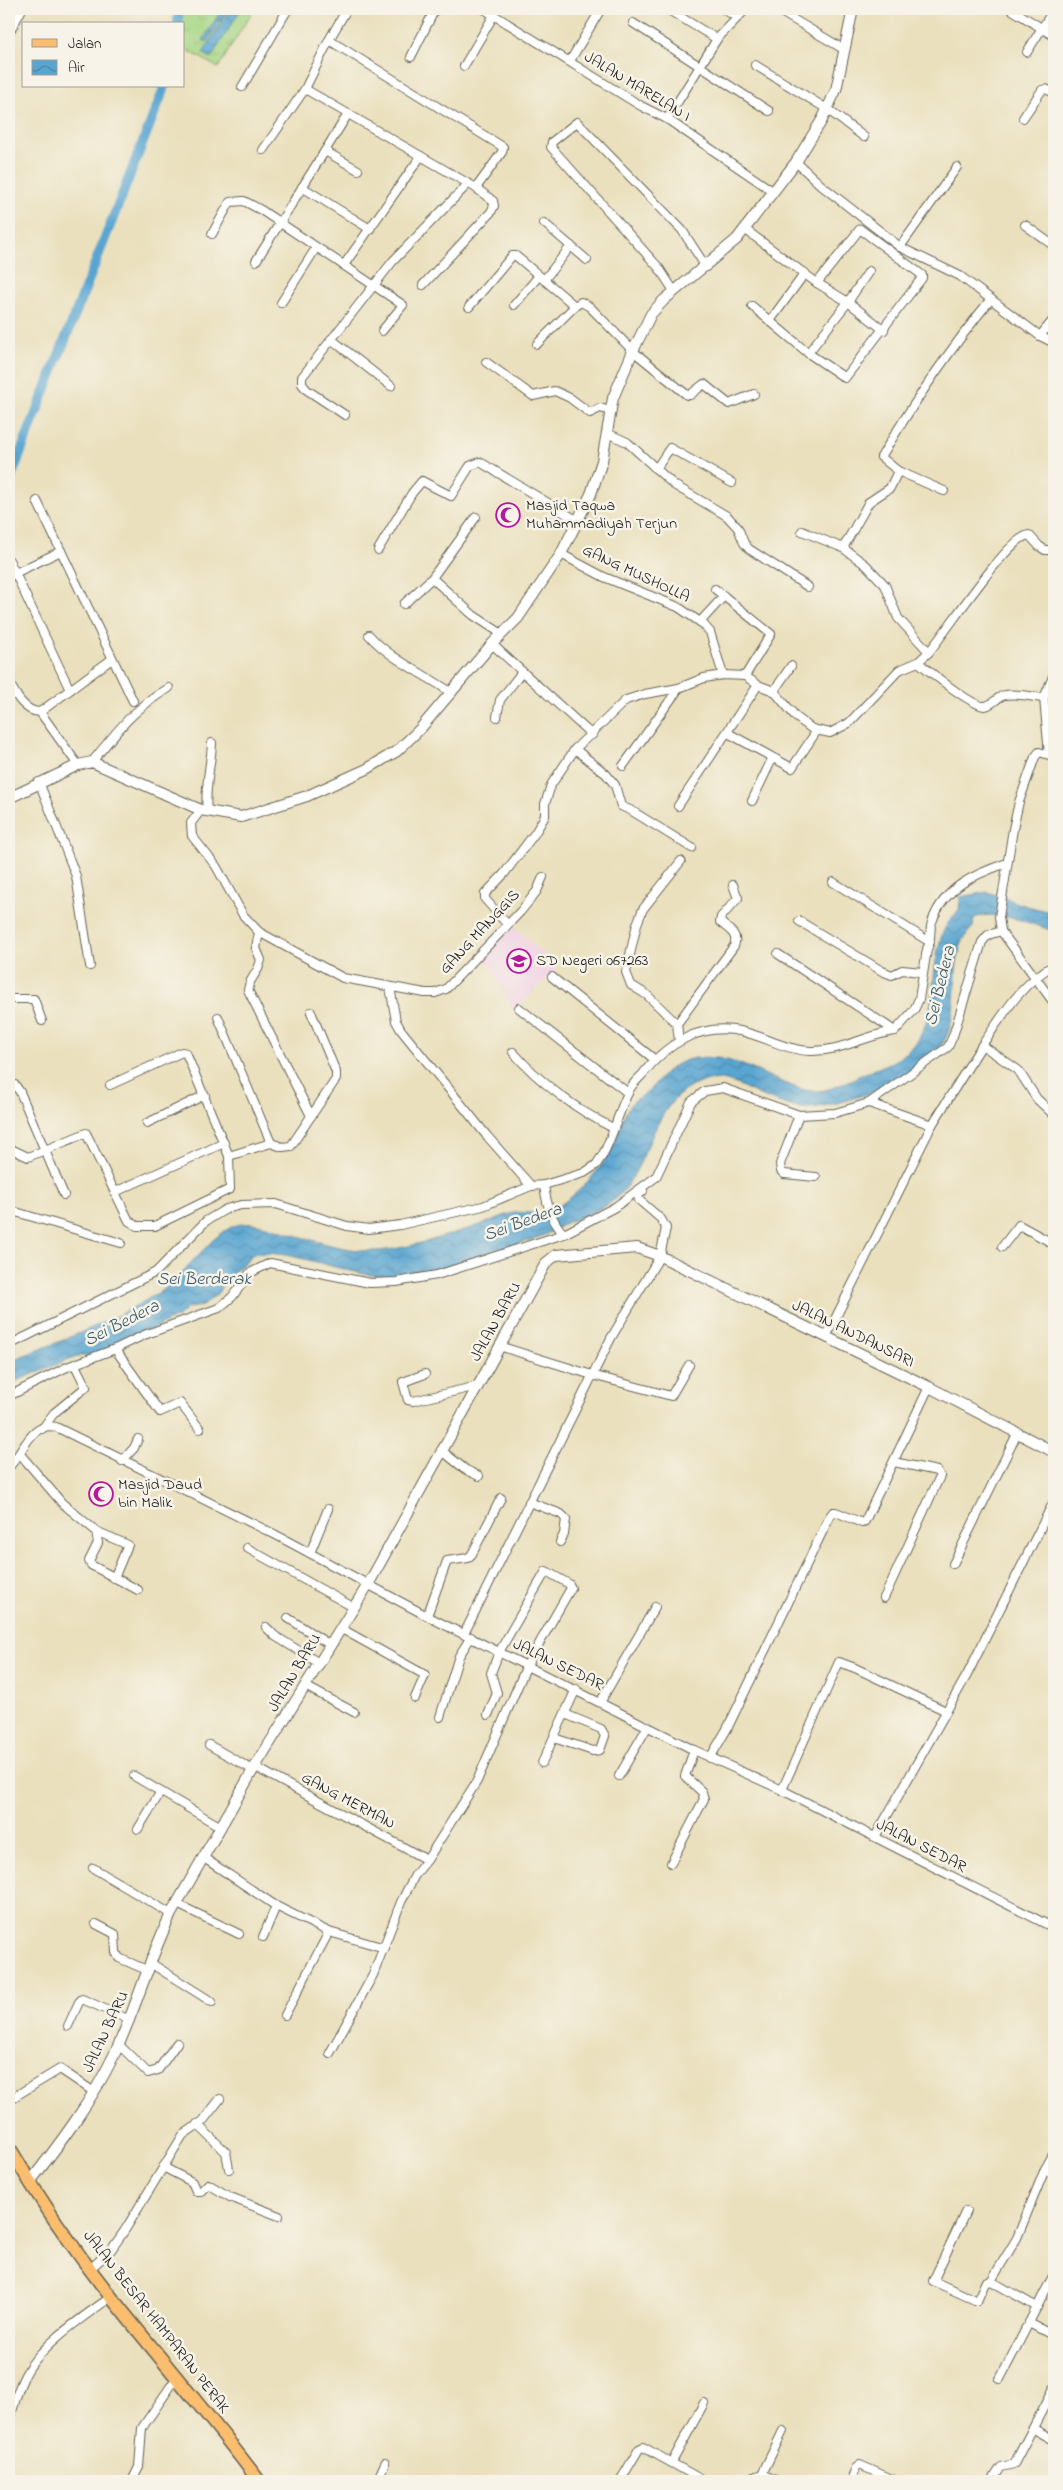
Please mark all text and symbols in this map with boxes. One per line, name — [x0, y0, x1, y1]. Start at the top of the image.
legend — [22, 22, 185, 88]
text: Jalan — [68, 33, 101, 55]
street label: JALAN MARELAN I — [579, 46, 695, 128]
text: Air — [68, 57, 85, 79]
place label: Masjid Taqwa Muhammadiyah Terjun — [526, 494, 677, 536]
mosque icon: Masjid Taqwa Muhammadiyah Terjun — [495, 502, 521, 528]
street label: GANG MUSHOLLA — [578, 539, 694, 610]
street label: GANG MANGGIS — [434, 884, 526, 980]
water label: Sei Bedera — [919, 943, 963, 1028]
school or university icon: SD Negeri 067263 — [506, 948, 532, 974]
place label: SD Negeri 067263 — [536, 949, 648, 973]
water label: Sei Bedera — [480, 1197, 566, 1249]
water label: Sei Berderak — [157, 1267, 252, 1293]
street label: JALAN BARU — [464, 1278, 528, 1366]
water label: Sei Bedera — [80, 1294, 164, 1354]
street label: JALAN ANDANSARI — [787, 1294, 919, 1374]
place label: Masjid Daud bin Malik — [118, 1473, 202, 1515]
mosque icon: Masjid Daud bin Malik — [88, 1481, 114, 1507]
street label: JALAN BARU — [262, 1629, 328, 1717]
street label: JALAN SEDAR — [508, 1633, 608, 1697]
street label: GANG MERMAN — [297, 1766, 399, 1836]
street label: JALAN SEDAR — [872, 1813, 971, 1879]
street label: JALAN BARU — [77, 1987, 135, 2077]
street label: JALAN BESAR HAMPARAN PERAK — [77, 2225, 235, 2419]

